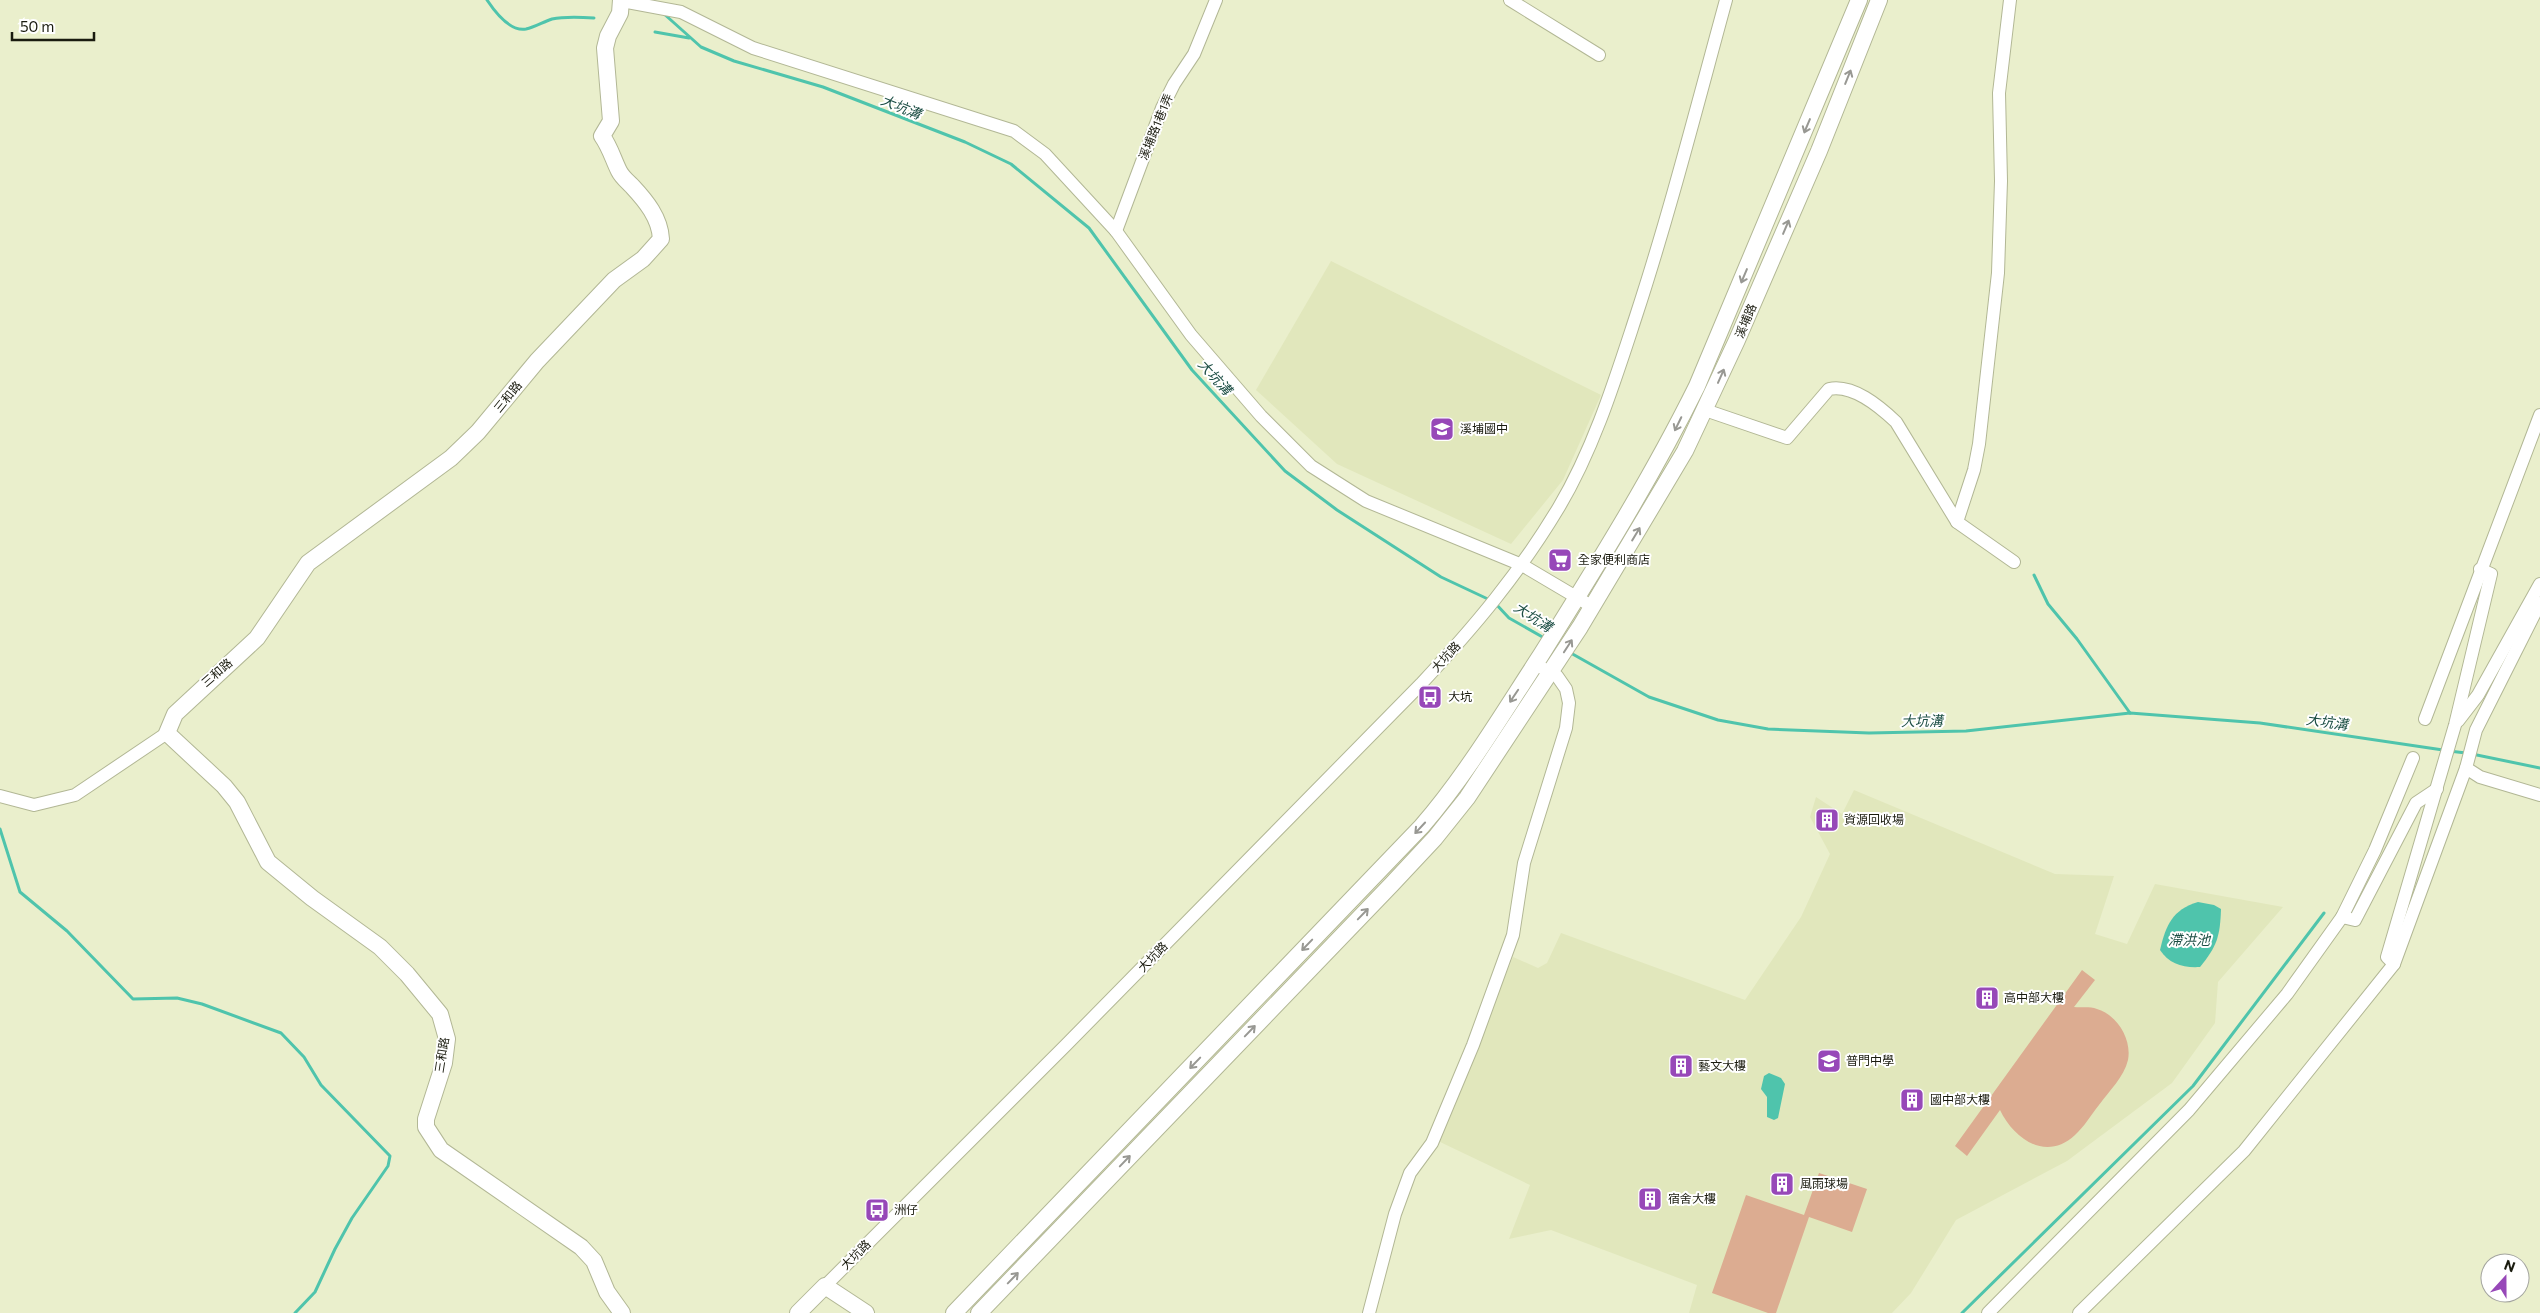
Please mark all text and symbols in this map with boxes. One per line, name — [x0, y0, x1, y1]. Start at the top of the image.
scale bar — [12, 10, 95, 42]
text: 50 m — [20, 17, 54, 35]
one-way arrow — [1844, 70, 1854, 85]
water label: 大坑溝 — [879, 91, 926, 123]
street label: 溪埔路1巷1弄 — [1135, 91, 1175, 162]
one-way arrow — [1801, 118, 1811, 133]
one-way arrow — [1782, 220, 1792, 235]
one-way arrow — [1739, 268, 1748, 283]
street label: 溪埔路 — [1732, 301, 1759, 340]
water label: 大坑溝 — [1195, 355, 1237, 399]
one-way arrow — [1717, 369, 1727, 384]
street label: 三和路 — [490, 378, 524, 415]
school or university icon: 溪埔國中 — [1429, 416, 1455, 442]
one-way arrow — [1673, 416, 1682, 431]
place label: 溪埔國中 — [1460, 421, 1508, 435]
one-way arrow — [1631, 528, 1641, 542]
supermarket icon: 全家便利商店 — [1547, 547, 1573, 573]
place label: 全家便利商店 — [1578, 552, 1650, 566]
water label: 大坑溝 — [1511, 598, 1557, 636]
street label: 大坑路 — [1428, 638, 1463, 674]
one-way arrow — [1563, 639, 1573, 653]
street label: 三和路 — [198, 655, 235, 689]
bus stop icon: 大坑 — [1417, 684, 1443, 710]
place label: 大坑 — [1448, 689, 1472, 703]
one-way arrow — [1509, 689, 1519, 703]
water label: 大坑溝 — [2305, 710, 2351, 733]
water label: 大坑溝 — [1901, 712, 1945, 729]
building icon: 資源回收場 — [1814, 807, 1840, 833]
place label: 資源回收場 — [1844, 812, 1904, 826]
one-way arrow — [1414, 822, 1426, 835]
one-way arrow — [1357, 908, 1369, 921]
water label: 滯洪池 — [2168, 931, 2212, 948]
street label: 大坑路 — [1135, 938, 1170, 974]
one-way arrow — [1301, 939, 1313, 952]
building icon: 高中部大樓 — [1974, 985, 2000, 1011]
place label: 高中部大樓 — [2004, 990, 2064, 1004]
one-way arrow — [1244, 1025, 1256, 1038]
street label: 三和路 — [431, 1036, 451, 1074]
school or university icon: 普門中學 — [1816, 1048, 1842, 1074]
building icon: 藝文大樓 — [1668, 1053, 1694, 1079]
place label: 普門中學 — [1846, 1053, 1894, 1067]
one-way arrow — [1189, 1056, 1201, 1069]
place label: 藝文大樓 — [1698, 1058, 1746, 1072]
building icon: 國中部大樓 — [1899, 1087, 1925, 1113]
place label: 國中部大樓 — [1930, 1092, 1990, 1106]
one-way arrow — [1119, 1155, 1132, 1167]
building icon: 風雨球場 — [1769, 1171, 1795, 1197]
place label: 風雨球場 — [1800, 1176, 1848, 1190]
building icon: 宿舍大樓 — [1637, 1186, 1663, 1212]
place label: 宿舍大樓 — [1668, 1191, 1716, 1205]
bus stop icon: 洲仔 — [864, 1197, 890, 1223]
place label: 洲仔 — [894, 1202, 918, 1216]
street label: 大坑路 — [838, 1237, 873, 1272]
north arrow — [2480, 1253, 2530, 1303]
text: N — [2502, 1256, 2518, 1275]
one-way arrow — [1007, 1272, 1019, 1284]

